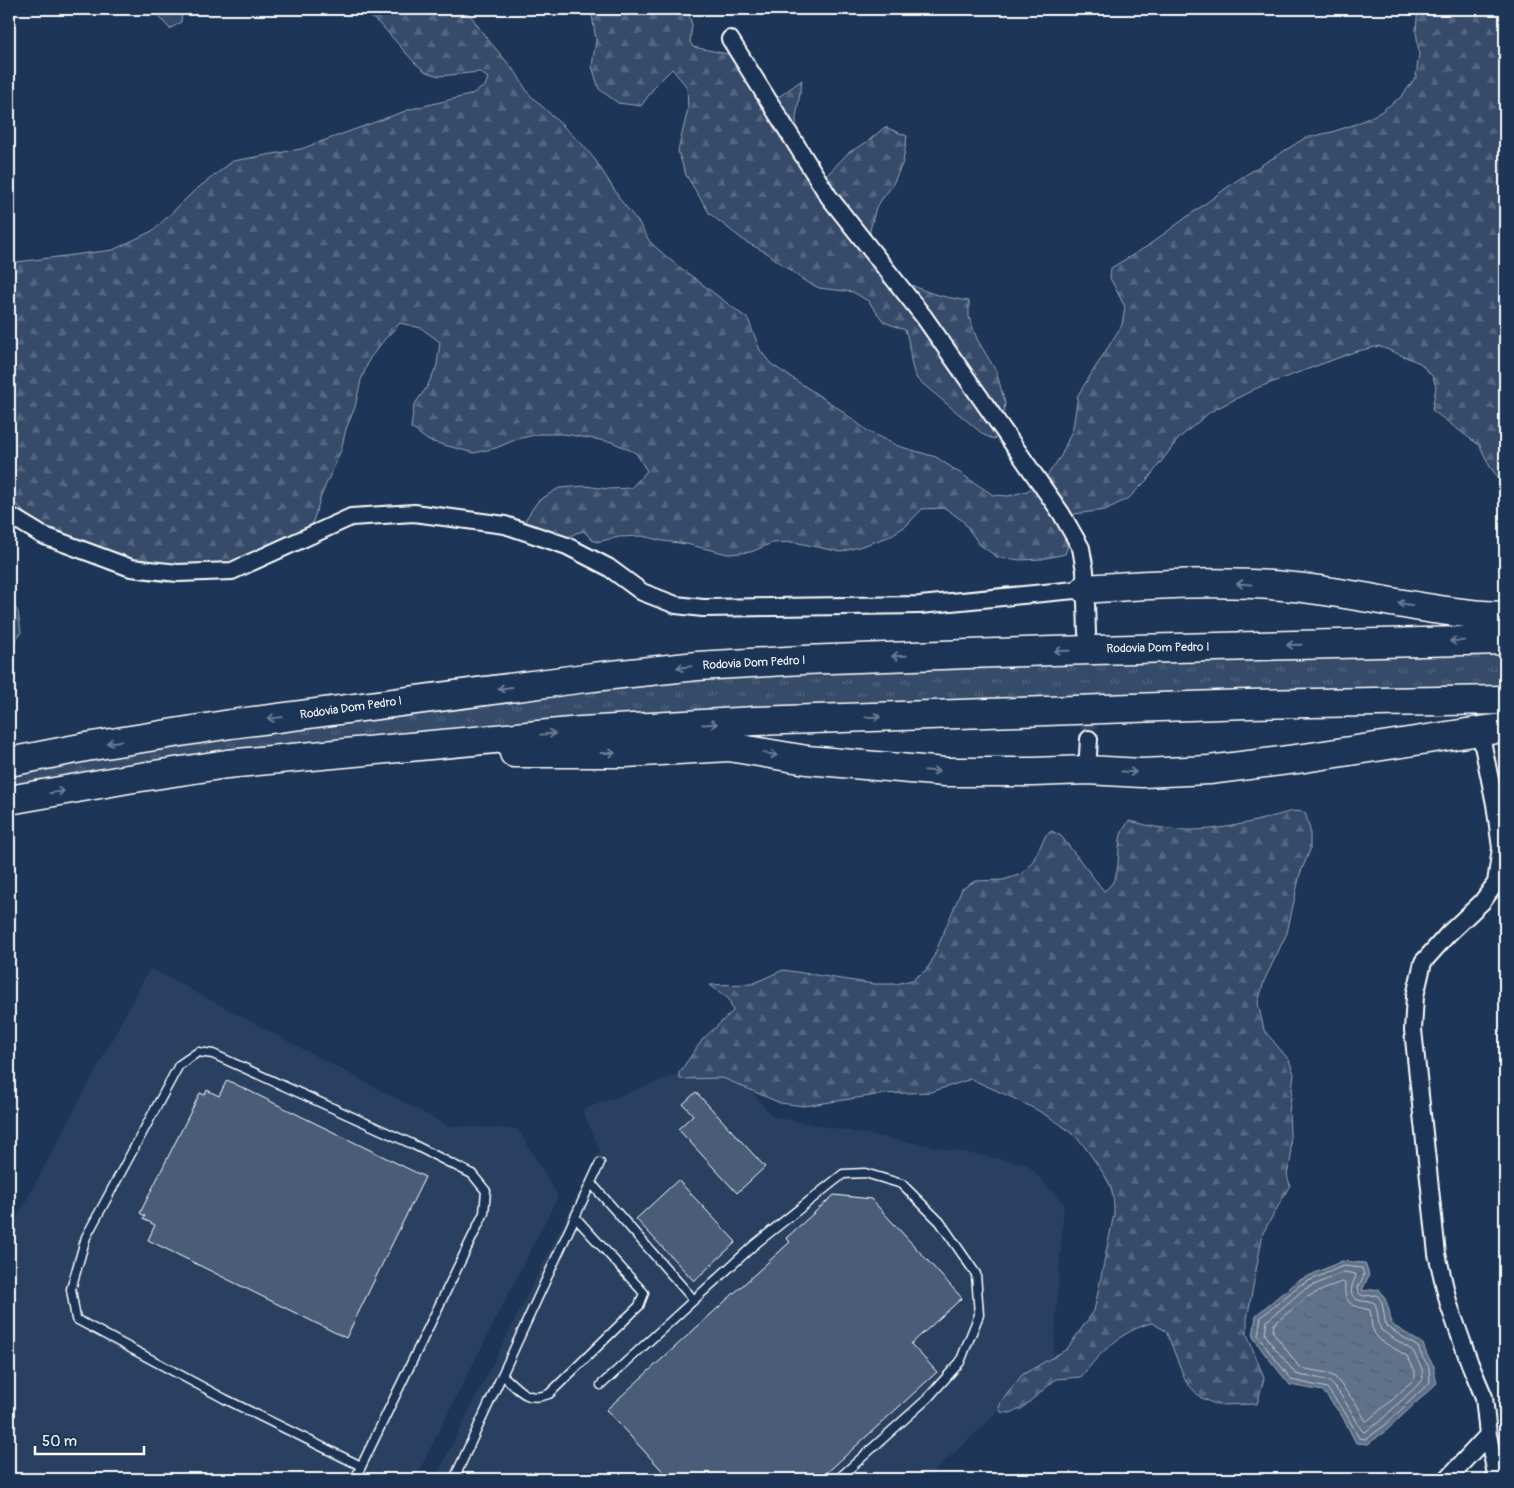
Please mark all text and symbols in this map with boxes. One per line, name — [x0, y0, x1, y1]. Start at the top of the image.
one-way arrow — [1236, 580, 1252, 589]
one-way arrow — [1397, 599, 1413, 609]
one-way arrow — [1449, 637, 1465, 646]
street label: Rodovia Dom Pedro I — [1106, 640, 1210, 656]
one-way arrow — [1286, 640, 1302, 650]
one-way arrow — [1054, 646, 1070, 656]
one-way arrow — [891, 652, 907, 661]
street label: Rodovia Dom Pedro I — [702, 653, 806, 673]
one-way arrow — [676, 662, 692, 672]
one-way arrow — [498, 683, 514, 693]
street label: Rodovia Dom Pedro I — [299, 693, 403, 723]
one-way arrow — [864, 712, 880, 722]
one-way arrow — [267, 714, 283, 724]
one-way arrow — [702, 719, 718, 728]
one-way arrow — [540, 729, 556, 739]
one-way arrow — [106, 738, 122, 748]
one-way arrow — [600, 748, 616, 758]
one-way arrow — [762, 749, 778, 759]
one-way arrow — [924, 766, 940, 775]
one-way arrow — [1121, 768, 1137, 777]
one-way arrow — [48, 786, 64, 796]
scale bar — [35, 1423, 144, 1455]
text: 50 m — [42, 1432, 77, 1451]

